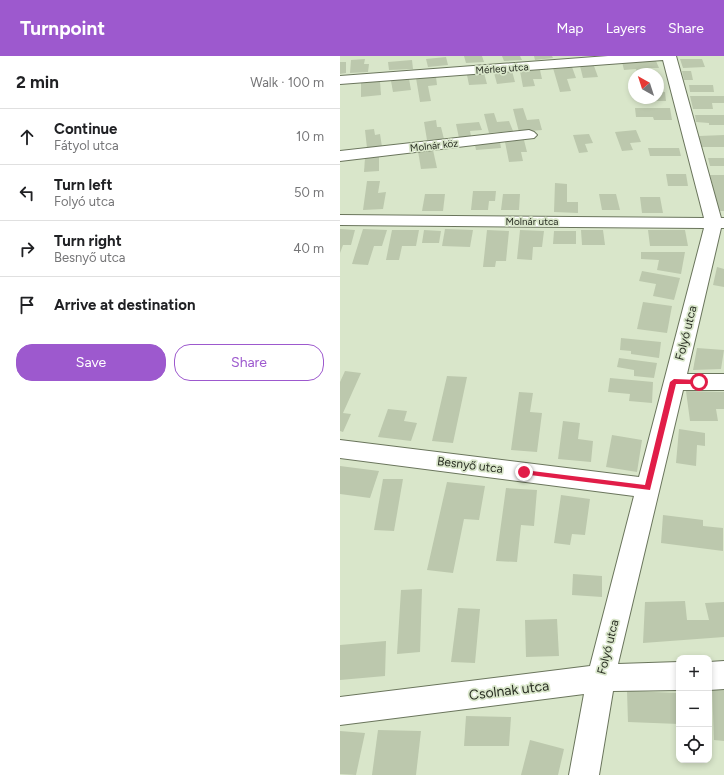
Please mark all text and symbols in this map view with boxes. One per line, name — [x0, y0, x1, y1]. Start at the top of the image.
text: Turnpoint — [20, 17, 105, 40]
text: Map — [556, 20, 584, 37]
text: Layers — [606, 20, 646, 37]
text: Share — [668, 20, 704, 37]
street label: Mérleg utca — [475, 60, 529, 77]
north arrow — [628, 68, 664, 104]
text: 2 min — [16, 72, 59, 92]
text: Walk · 100 m — [250, 75, 324, 90]
text: Continue — [54, 120, 117, 138]
icon: ahead — [16, 126, 38, 148]
text: 10 m — [296, 129, 324, 144]
street label: Molnár köz — [409, 136, 459, 154]
text: Fátyol utca — [54, 138, 119, 153]
text: Turn left — [54, 176, 112, 194]
icon: left — [16, 182, 38, 204]
text: 50 m — [294, 185, 324, 200]
text: Folyó utca — [54, 194, 115, 209]
street label: Molnár utca — [506, 215, 558, 228]
text: Turn right — [54, 232, 122, 250]
icon: right — [16, 238, 38, 260]
text: 40 m — [293, 241, 324, 256]
text: Besnyő utca — [54, 250, 126, 265]
icon: arrive — [16, 294, 38, 316]
text: Arrive at destination — [54, 296, 195, 314]
street label: Folyó utca — [672, 304, 700, 362]
button: Save — [16, 344, 166, 381]
button: Share — [174, 344, 324, 381]
route start — [690, 373, 708, 391]
street label: Besnyő utca — [436, 454, 504, 476]
route end — [515, 463, 533, 481]
street label: Folyó utca — [594, 618, 622, 676]
map controls — [676, 655, 712, 763]
button: + — [676, 655, 712, 691]
street label: Csolnak utca — [468, 677, 550, 704]
button: − — [676, 691, 712, 727]
button: locate — [676, 727, 712, 763]

